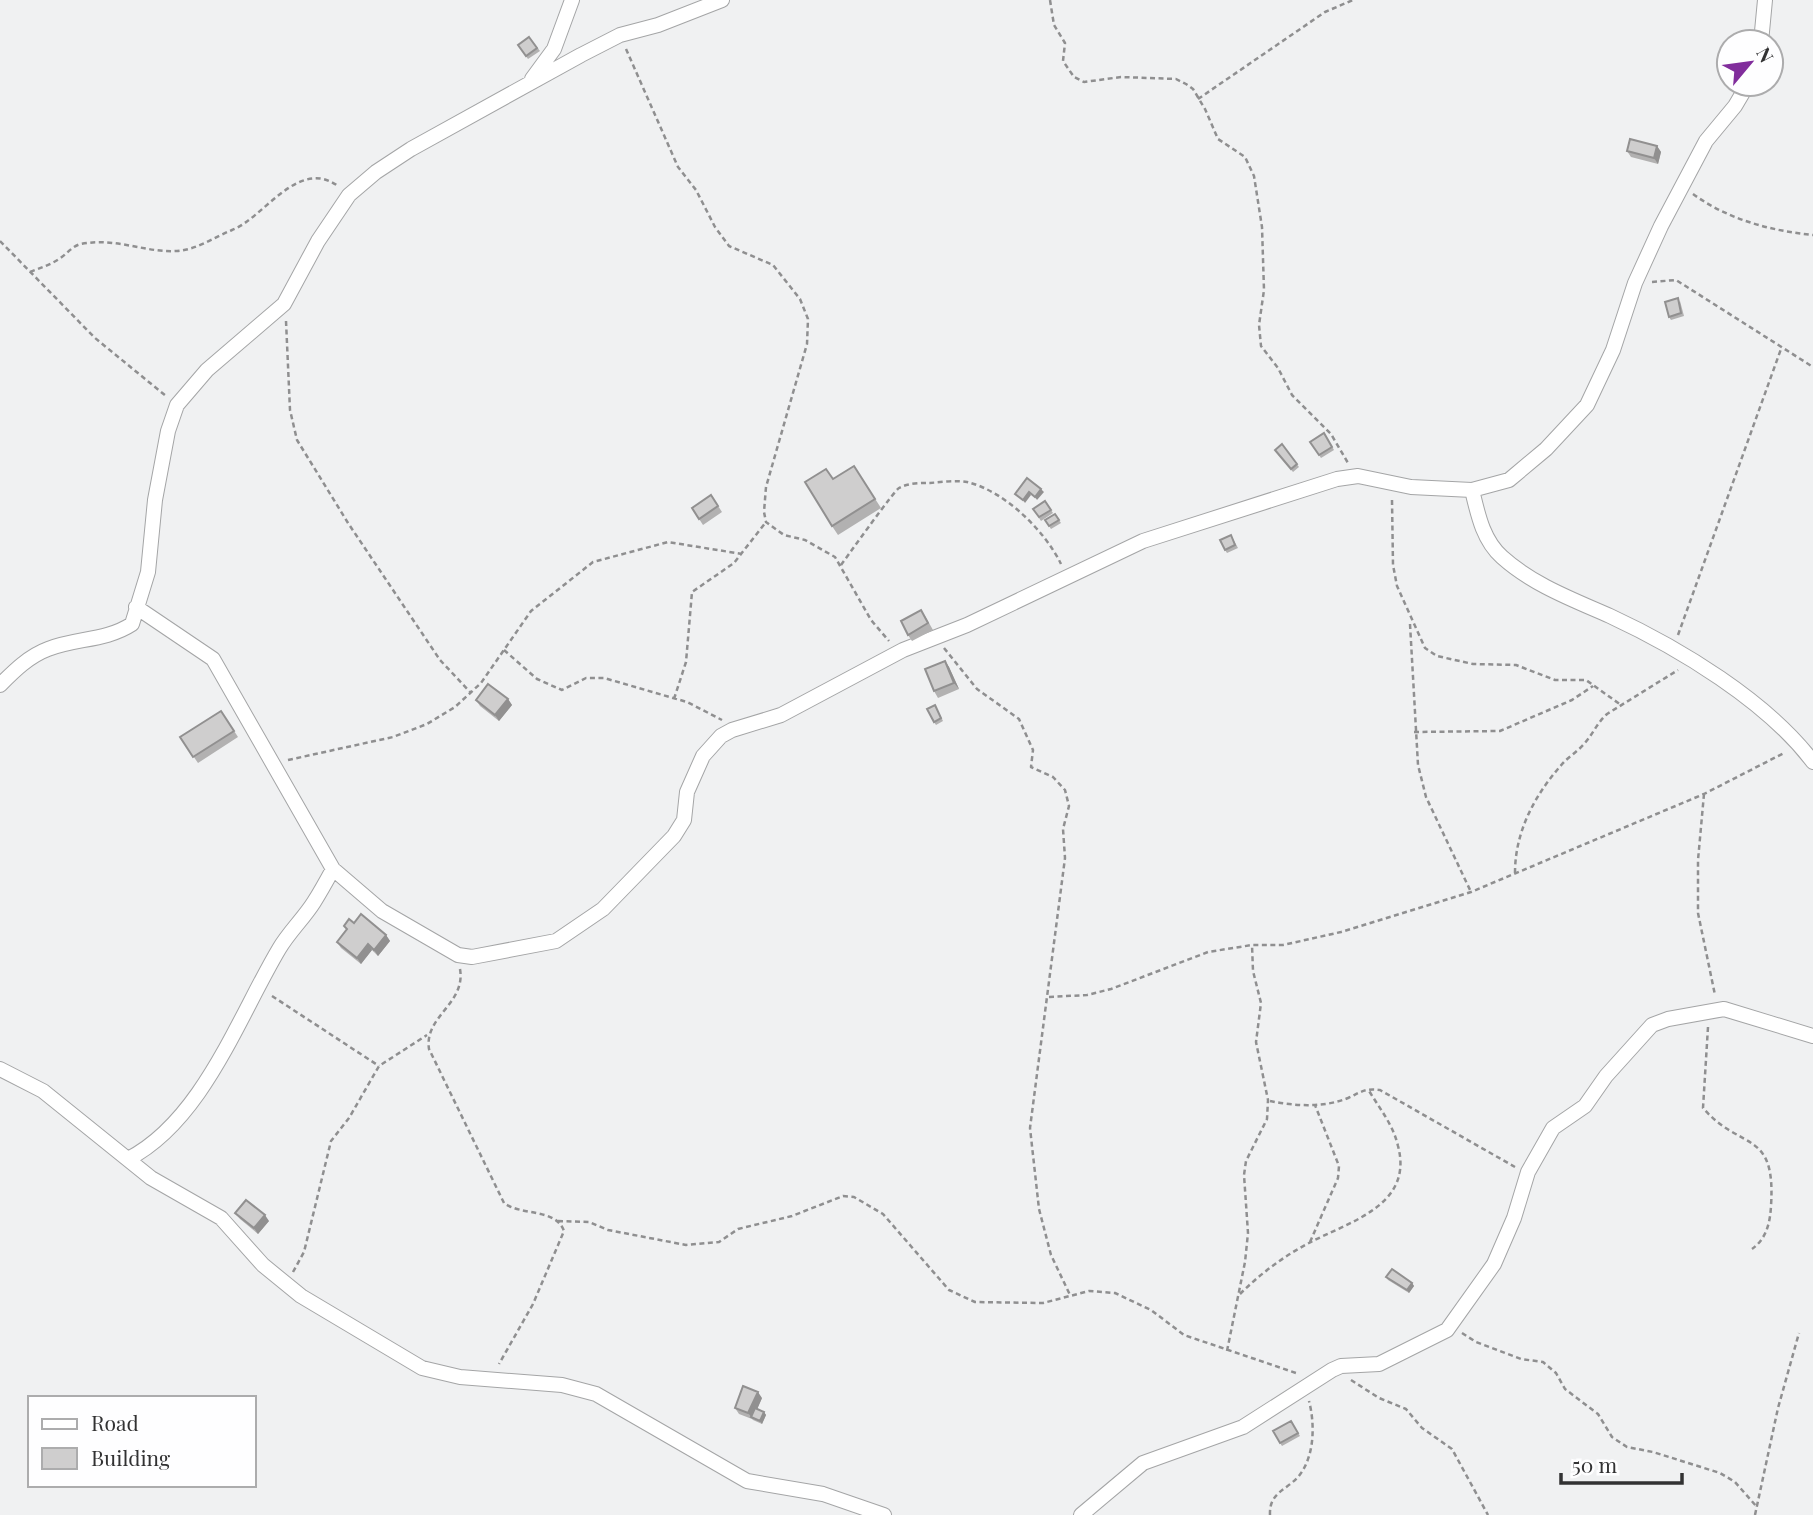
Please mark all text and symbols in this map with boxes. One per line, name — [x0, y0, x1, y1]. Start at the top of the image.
north arrow — [1715, 28, 1785, 98]
text: N — [1751, 42, 1781, 67]
legend — [28, 1396, 256, 1487]
text: Road — [91, 1408, 139, 1436]
scale bar — [1561, 1442, 1682, 1486]
text: Building — [91, 1443, 170, 1471]
text: 50 m — [1572, 1450, 1618, 1478]

